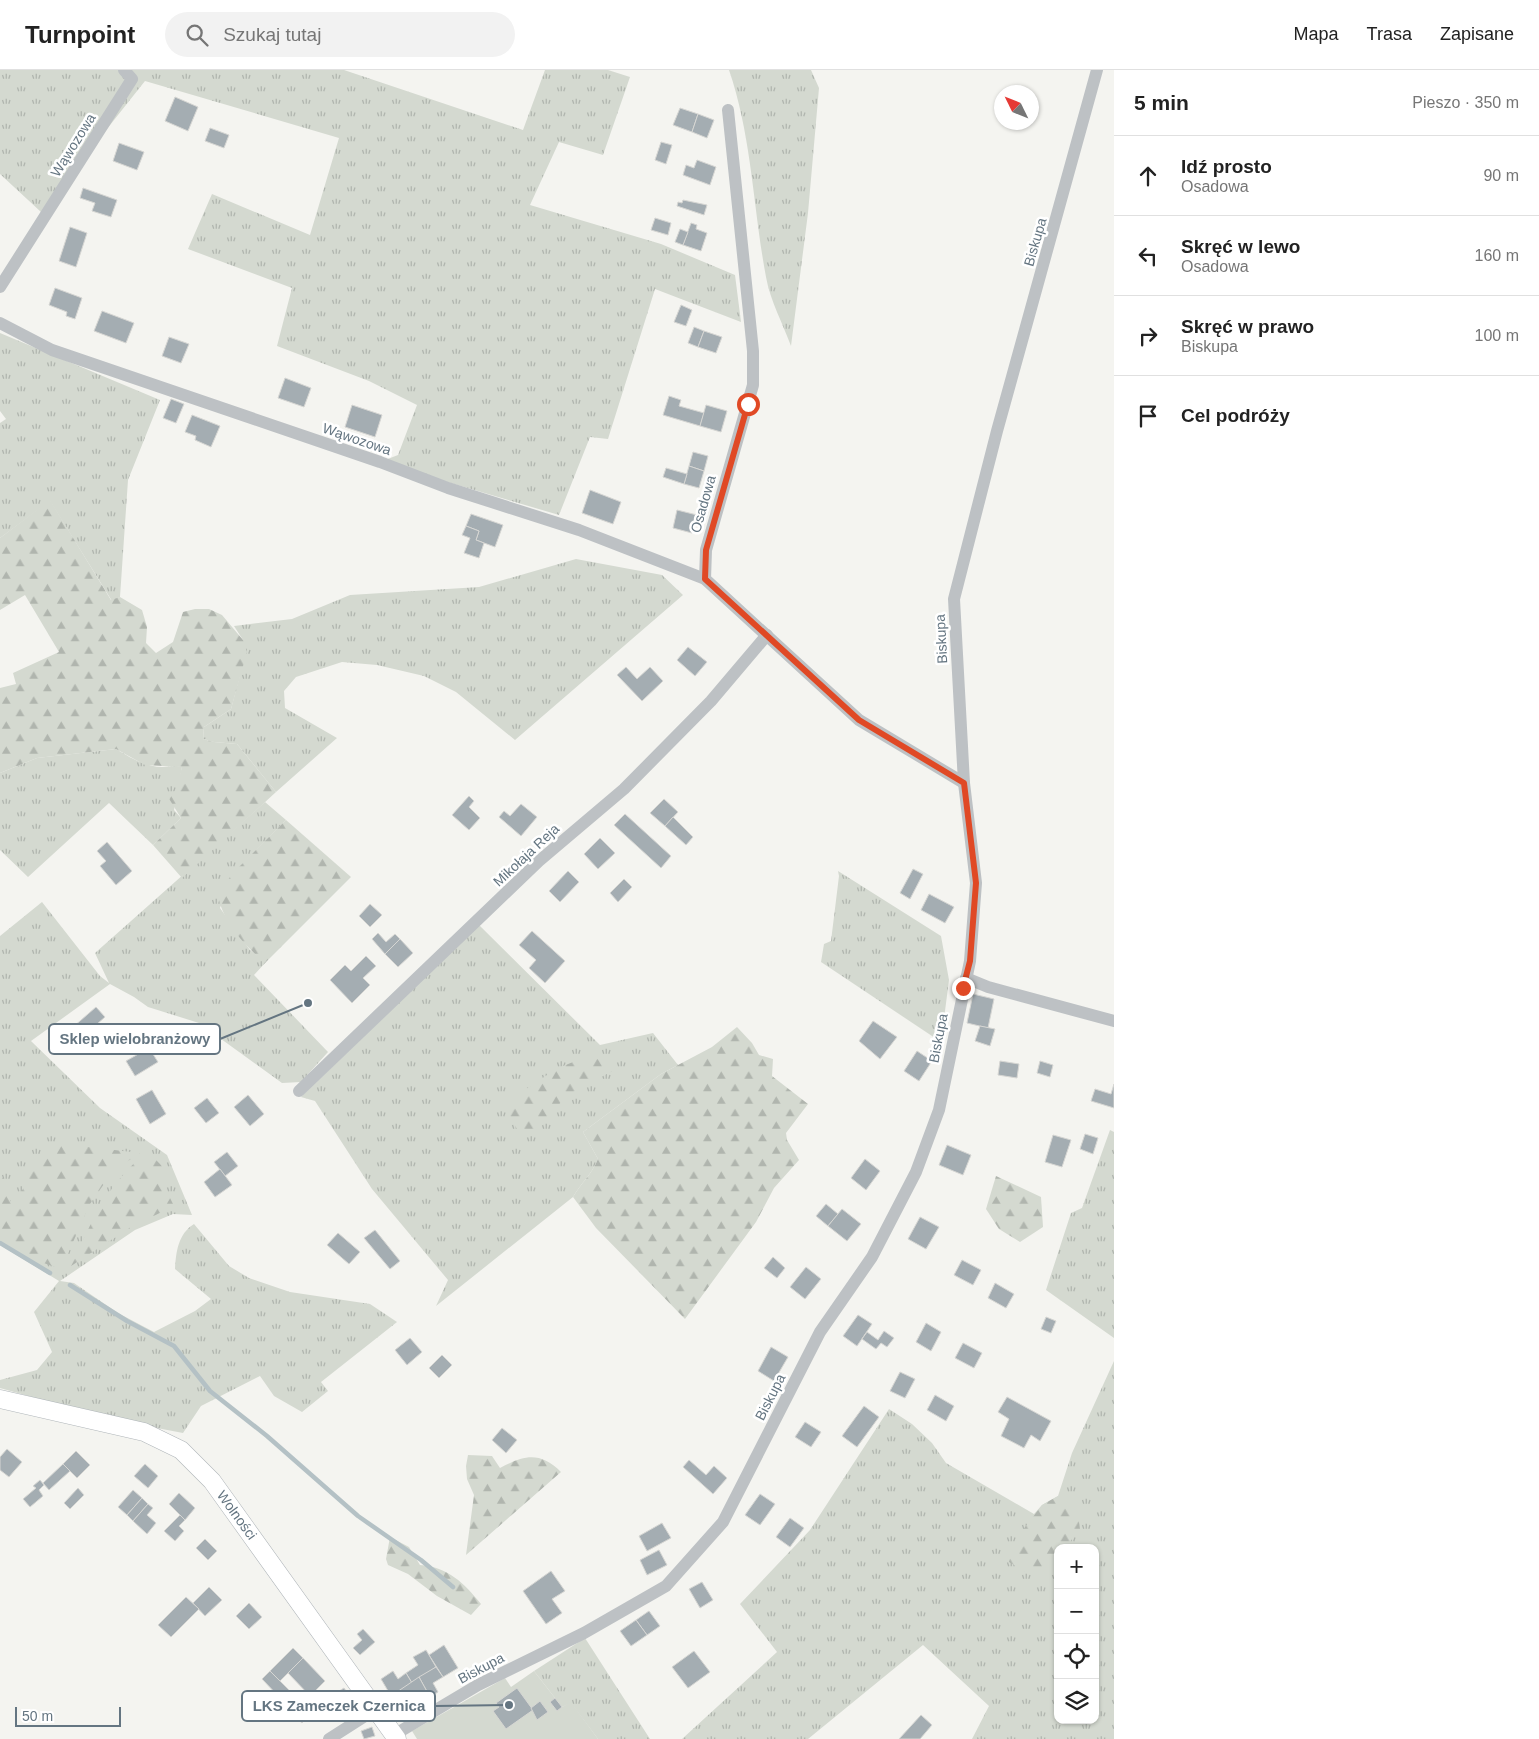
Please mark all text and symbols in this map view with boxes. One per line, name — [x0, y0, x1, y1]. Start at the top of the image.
search box — [165, 12, 515, 57]
text: Turnpoint — [25, 21, 135, 48]
icon: search — [183, 21, 211, 49]
text: Szukaj tutaj — [223, 24, 321, 45]
text: Mapa — [1294, 24, 1339, 44]
text: Trasa — [1367, 24, 1412, 44]
text: Zapisane — [1440, 24, 1514, 44]
north arrow — [994, 85, 1039, 130]
text: 5 min — [1134, 91, 1189, 114]
text: Pieszo · 350 m — [1412, 94, 1519, 111]
street label: Wąwozowa — [47, 110, 99, 180]
text: Idź prosto — [1181, 156, 1272, 177]
icon: ahead — [1134, 162, 1162, 190]
text: 90 m — [1483, 167, 1519, 184]
text: Osadowa — [1181, 178, 1249, 195]
street label: Biskupa — [1020, 216, 1050, 268]
text: Skręć w lewo — [1181, 236, 1300, 257]
icon: left — [1134, 242, 1162, 270]
text: 160 m — [1475, 247, 1519, 264]
text: Osadowa — [1181, 258, 1249, 275]
text: Skręć w prawo — [1181, 316, 1314, 337]
icon: right — [1134, 322, 1162, 350]
text: 100 m — [1475, 327, 1519, 344]
text: Biskupa — [1181, 338, 1238, 355]
route start — [737, 393, 760, 416]
icon: arrive — [1134, 402, 1162, 430]
text: Cel podróży — [1181, 405, 1290, 426]
street label: Wąwozowa — [321, 420, 394, 458]
street label: Osadowa — [687, 473, 719, 535]
street label: Biskupa — [932, 614, 950, 664]
street label: Mikołaja Reja — [490, 820, 562, 890]
route end — [952, 977, 975, 1000]
street label: Biskupa — [925, 1012, 951, 1064]
callout: Sklep wielobranżowy — [49, 1024, 220, 1054]
text: Sklep wielobranżowy — [60, 1030, 211, 1047]
street label: Biskupa — [752, 1371, 789, 1423]
street label: Wolności — [214, 1487, 260, 1543]
map controls — [1054, 1544, 1099, 1724]
button: + — [1054, 1544, 1099, 1589]
button: − — [1054, 1589, 1099, 1634]
button: locate — [1054, 1634, 1099, 1679]
street label: Biskupa — [455, 1649, 507, 1687]
button: layers — [1054, 1679, 1099, 1724]
callout: LKS Zameczek Czernica — [242, 1691, 435, 1721]
text: LKS Zameczek Czernica — [253, 1697, 426, 1714]
scale bar — [15, 1704, 121, 1727]
text: 50 m — [22, 1708, 53, 1724]

